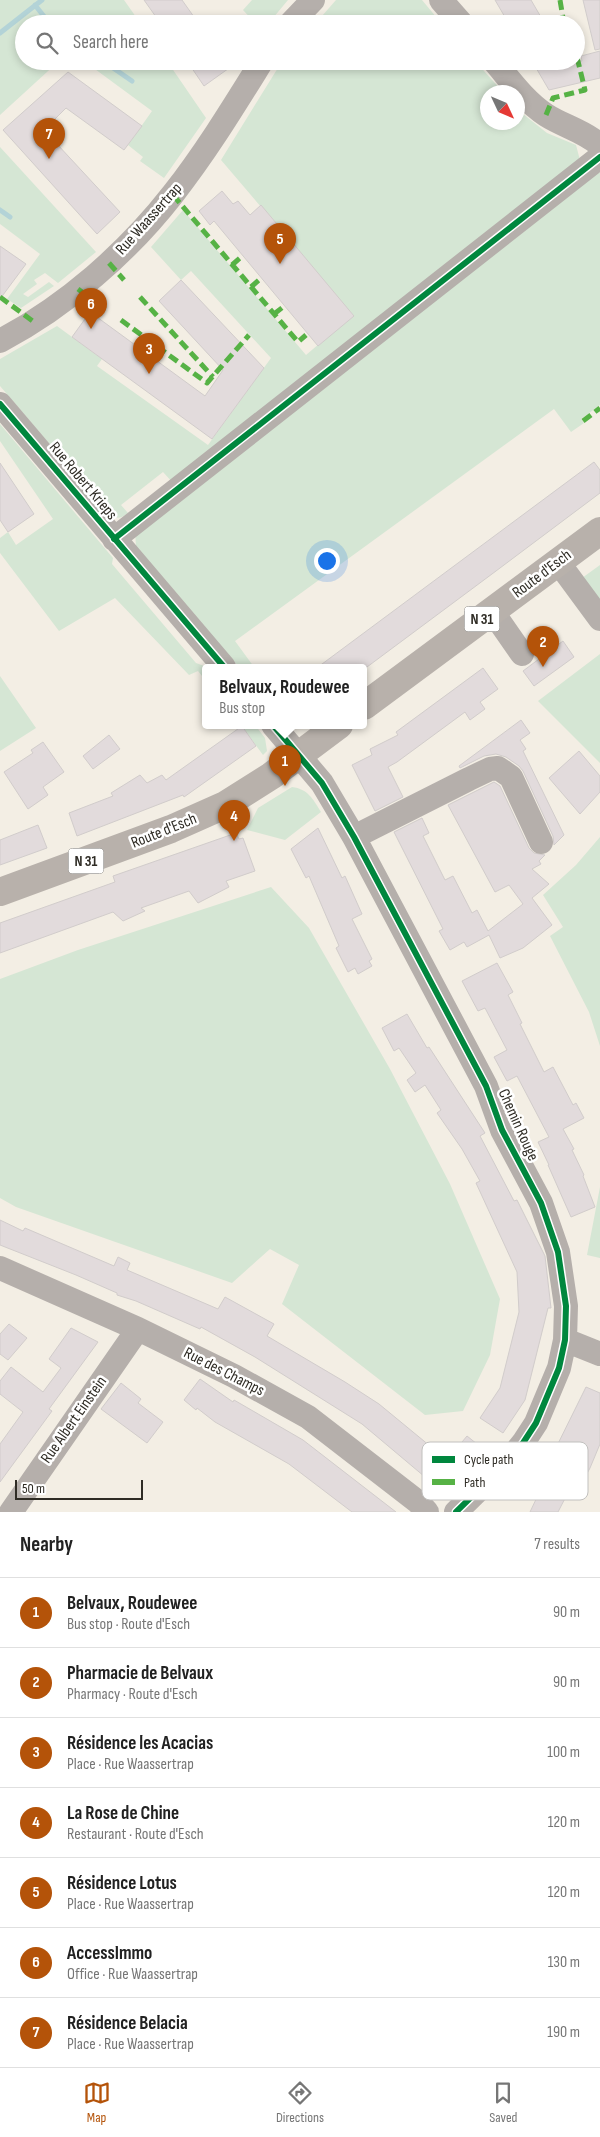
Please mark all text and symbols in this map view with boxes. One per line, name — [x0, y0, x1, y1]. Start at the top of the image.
search box — [15, 15, 585, 70]
icon: search — [33, 29, 61, 57]
text: Search here — [73, 31, 149, 54]
north arrow — [480, 85, 525, 130]
pin: 7 — [33, 118, 65, 159]
street label: Rue Waassertrap — [112, 179, 186, 259]
pin: 5 — [264, 223, 296, 264]
pin: 6 — [75, 288, 107, 329]
pin: 3 — [133, 333, 165, 374]
street label: Rue Robert Krieps — [45, 438, 121, 524]
street label: Route d'Esch — [509, 546, 575, 602]
your location — [314, 548, 340, 574]
road number: N 31 — [464, 606, 500, 632]
pin: 2 — [527, 626, 559, 667]
popup — [202, 664, 367, 729]
text: Belvaux, Roudewee — [219, 676, 350, 699]
text: Bus stop — [219, 699, 265, 718]
pin: 1 — [269, 745, 301, 786]
pin: 4 — [218, 800, 250, 841]
street label: Route d'Esch — [128, 809, 200, 853]
road number: N 31 — [68, 848, 104, 874]
street label: Chemin Rouge — [494, 1086, 542, 1164]
street label: Rue des Champs — [181, 1344, 268, 1401]
street label: Rue Albert Einstein — [37, 1373, 111, 1467]
legend — [422, 1442, 588, 1500]
text: Cycle path — [464, 1451, 514, 1468]
text: Path — [464, 1474, 485, 1491]
scale bar — [15, 1477, 142, 1500]
text: 50 m — [22, 1480, 45, 1497]
text: Nearby — [20, 1532, 73, 1557]
text: 7 results — [534, 1535, 580, 1554]
text: Belvaux, Roudewee — [67, 1592, 197, 1615]
text: 1 — [33, 1603, 39, 1622]
text: 90 m — [553, 1603, 580, 1622]
text: Bus stop · Route d'Esch — [67, 1615, 190, 1634]
text: Pharmacie de Belvaux — [67, 1662, 213, 1685]
text: 2 — [32, 1673, 40, 1692]
text: 90 m — [553, 1673, 580, 1692]
text: Pharmacy · Route d'Esch — [67, 1685, 198, 1704]
text: Résidence les Acacias — [67, 1732, 213, 1755]
text: 3 — [32, 1743, 40, 1762]
text: 100 m — [547, 1743, 580, 1762]
text: Place · Rue Waassertrap — [67, 1755, 194, 1774]
text: La Rose de Chine — [67, 1802, 179, 1825]
text: 4 — [32, 1813, 40, 1832]
text: 120 m — [548, 1813, 580, 1832]
text: Restaurant · Route d'Esch — [67, 1825, 204, 1844]
text: Résidence Lotus — [67, 1872, 177, 1895]
text: 5 — [32, 1883, 40, 1902]
text: 120 m — [548, 1883, 580, 1902]
text: Place · Rue Waassertrap — [67, 1895, 194, 1914]
text: AccessImmo — [67, 1942, 152, 1965]
text: 6 — [32, 1953, 40, 1972]
text: 130 m — [548, 1953, 580, 1972]
text: Office · Rue Waassertrap — [67, 1965, 198, 1984]
text: Résidence Belacia — [67, 2012, 188, 2035]
text: 7 — [33, 2023, 39, 2042]
text: 190 m — [547, 2023, 580, 2042]
text: Place · Rue Waassertrap — [67, 2035, 194, 2054]
tab: Map — [83, 2079, 111, 2126]
tab: Directions — [276, 2079, 324, 2126]
tab: Saved — [489, 2079, 517, 2126]

